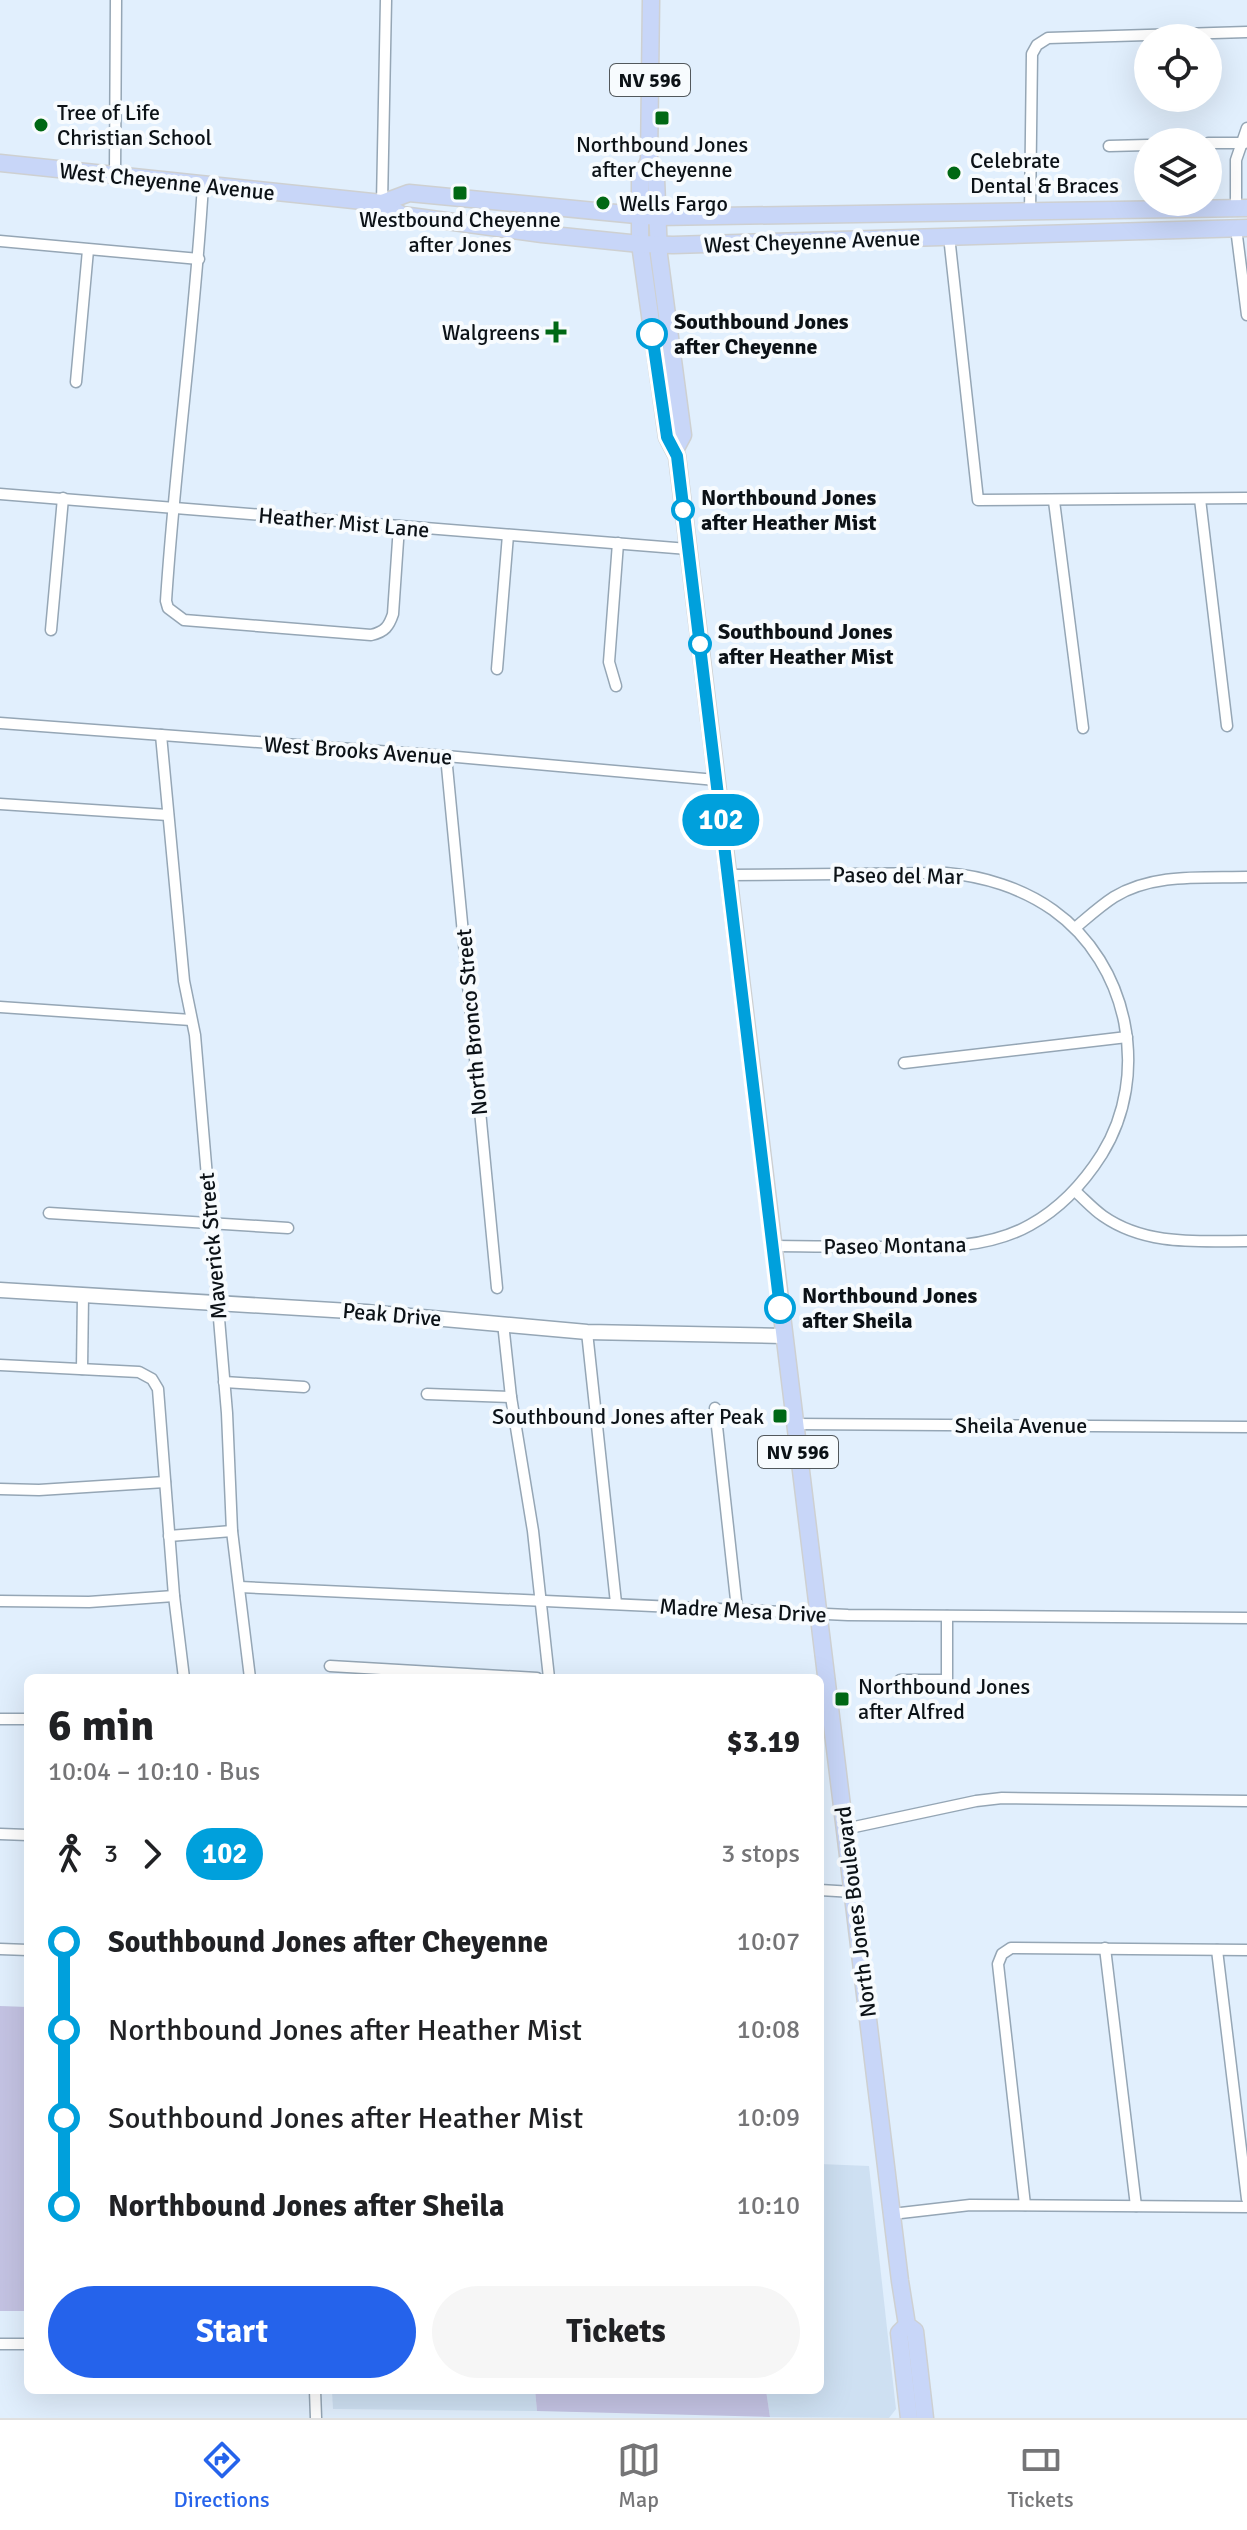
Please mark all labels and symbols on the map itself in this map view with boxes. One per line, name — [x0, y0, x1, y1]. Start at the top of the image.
road number: NV 596 — [610, 64, 690, 96]
place label: Tree of Life Christian School — [57, 99, 212, 151]
marker: Northbound Jones after Cheyenne — [653, 109, 671, 127]
marker: Tree of Life Christian School — [32, 116, 50, 134]
place label: Northbound Jones after Cheyenne — [576, 131, 748, 183]
place label: Celebrate Dental & Braces — [970, 147, 1119, 199]
street label: West Cheyenne Avenue — [58, 157, 276, 206]
marker: Celebrate Dental & Braces — [945, 164, 963, 182]
marker: Westbound Cheyenne after Jones — [451, 184, 469, 202]
place label: Wells Fargo — [619, 190, 728, 217]
marker: Wells Fargo — [594, 194, 612, 212]
place label: Westbound Cheyenne after Jones — [359, 206, 561, 258]
street label: West Cheyenne Avenue — [703, 224, 921, 259]
place label: Southbound Jones after Cheyenne — [674, 308, 849, 360]
place label: Walgreens — [442, 319, 540, 346]
marker: Southbound Jones after Cheyenne — [637, 319, 667, 349]
marker: Walgreens — [547, 323, 565, 341]
place label: Northbound Jones after Heather Mist — [701, 484, 876, 536]
marker: Northbound Jones after Heather Mist — [672, 499, 694, 521]
street label: Heather Mist Lane — [257, 502, 431, 543]
place label: Southbound Jones after Heather Mist — [718, 618, 893, 670]
marker: Southbound Jones after Heather Mist — [689, 633, 711, 655]
street label: West Brooks Avenue — [263, 730, 453, 771]
line badge: 102 — [675, 794, 767, 846]
street label: Paseo del Mar — [832, 861, 964, 890]
street label: North Bronco Street — [450, 927, 493, 1116]
street label: Maverick Street — [193, 1171, 232, 1321]
street label: Paseo Montana — [823, 1231, 967, 1260]
place label: Northbound Jones after Sheila — [802, 1282, 977, 1334]
marker: Northbound Jones after Sheila — [765, 1293, 795, 1323]
street label: Peak Drive — [341, 1297, 443, 1332]
place label: Southbound Jones after Peak — [492, 1403, 764, 1430]
marker: Southbound Jones after Peak — [771, 1407, 789, 1425]
street label: Sheila Avenue — [955, 1412, 1087, 1439]
road number: NV 596 — [758, 1436, 838, 1468]
street label: Madre Mesa Drive — [659, 1593, 827, 1628]
place label: Northbound Jones after Alfred — [858, 1673, 1030, 1725]
marker: Northbound Jones after Alfred — [833, 1690, 851, 1708]
street label: North Jones Boulevard — [829, 1805, 882, 2019]

